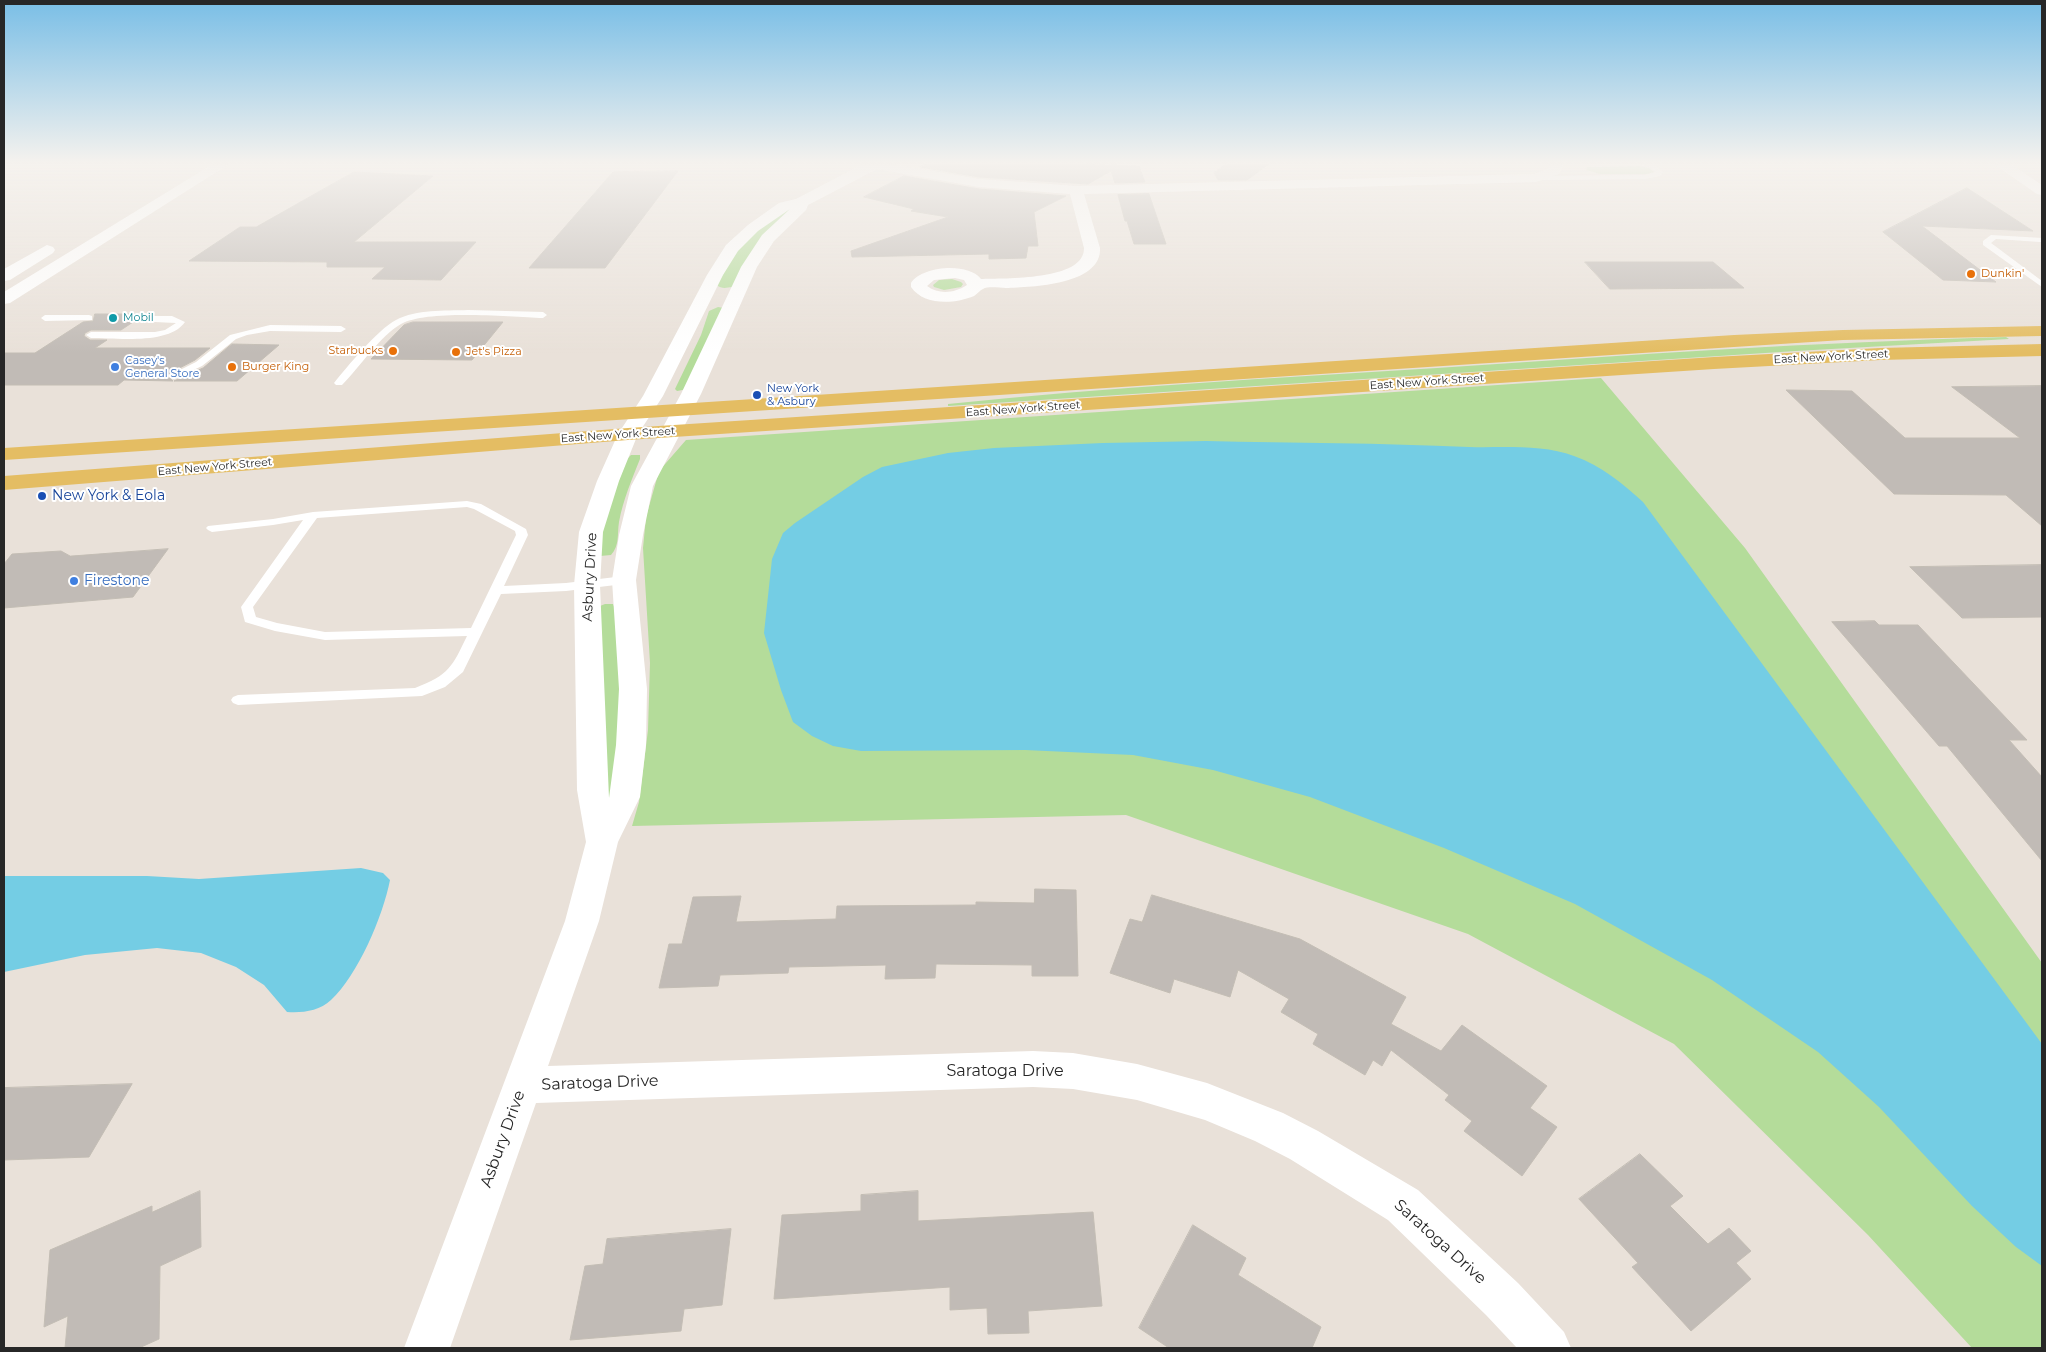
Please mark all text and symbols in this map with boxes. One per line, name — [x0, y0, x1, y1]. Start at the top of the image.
place label: Dunkin' — [1981, 267, 2024, 281]
marker: Dunkin' — [1965, 268, 1977, 280]
place label: Mobil — [123, 311, 154, 325]
marker: Mobil — [107, 312, 119, 324]
place label: Starbucks — [328, 344, 383, 358]
marker: Starbucks — [387, 345, 399, 357]
place label: Jet's Pizza — [466, 345, 522, 359]
marker: Jet's Pizza — [450, 346, 462, 358]
street label: East New York Street — [1773, 347, 1889, 367]
place label: Casey's General Store — [125, 354, 199, 380]
place label: Burger King — [242, 360, 309, 374]
marker: Casey's General Store — [109, 361, 121, 373]
marker: Burger King — [226, 361, 238, 373]
street label: East New York Street — [1369, 371, 1485, 393]
place label: New York & Asbury — [767, 382, 819, 408]
marker: New York & Asbury — [751, 389, 763, 401]
street label: East New York Street — [965, 398, 1081, 420]
street label: East New York Street — [560, 424, 676, 446]
street label: East New York Street — [157, 455, 273, 479]
place label: New York & Eola — [52, 488, 165, 504]
marker: New York & Eola — [36, 490, 48, 502]
street label: Asbury Drive — [579, 532, 601, 622]
place label: Firestone — [84, 573, 149, 589]
marker: Firestone — [68, 575, 80, 587]
street label: Saratoga Drive — [946, 1061, 1064, 1081]
street label: Saratoga Drive — [541, 1071, 659, 1095]
street label: Asbury Drive — [477, 1088, 529, 1190]
street label: Saratoga Drive — [1390, 1196, 1490, 1288]

